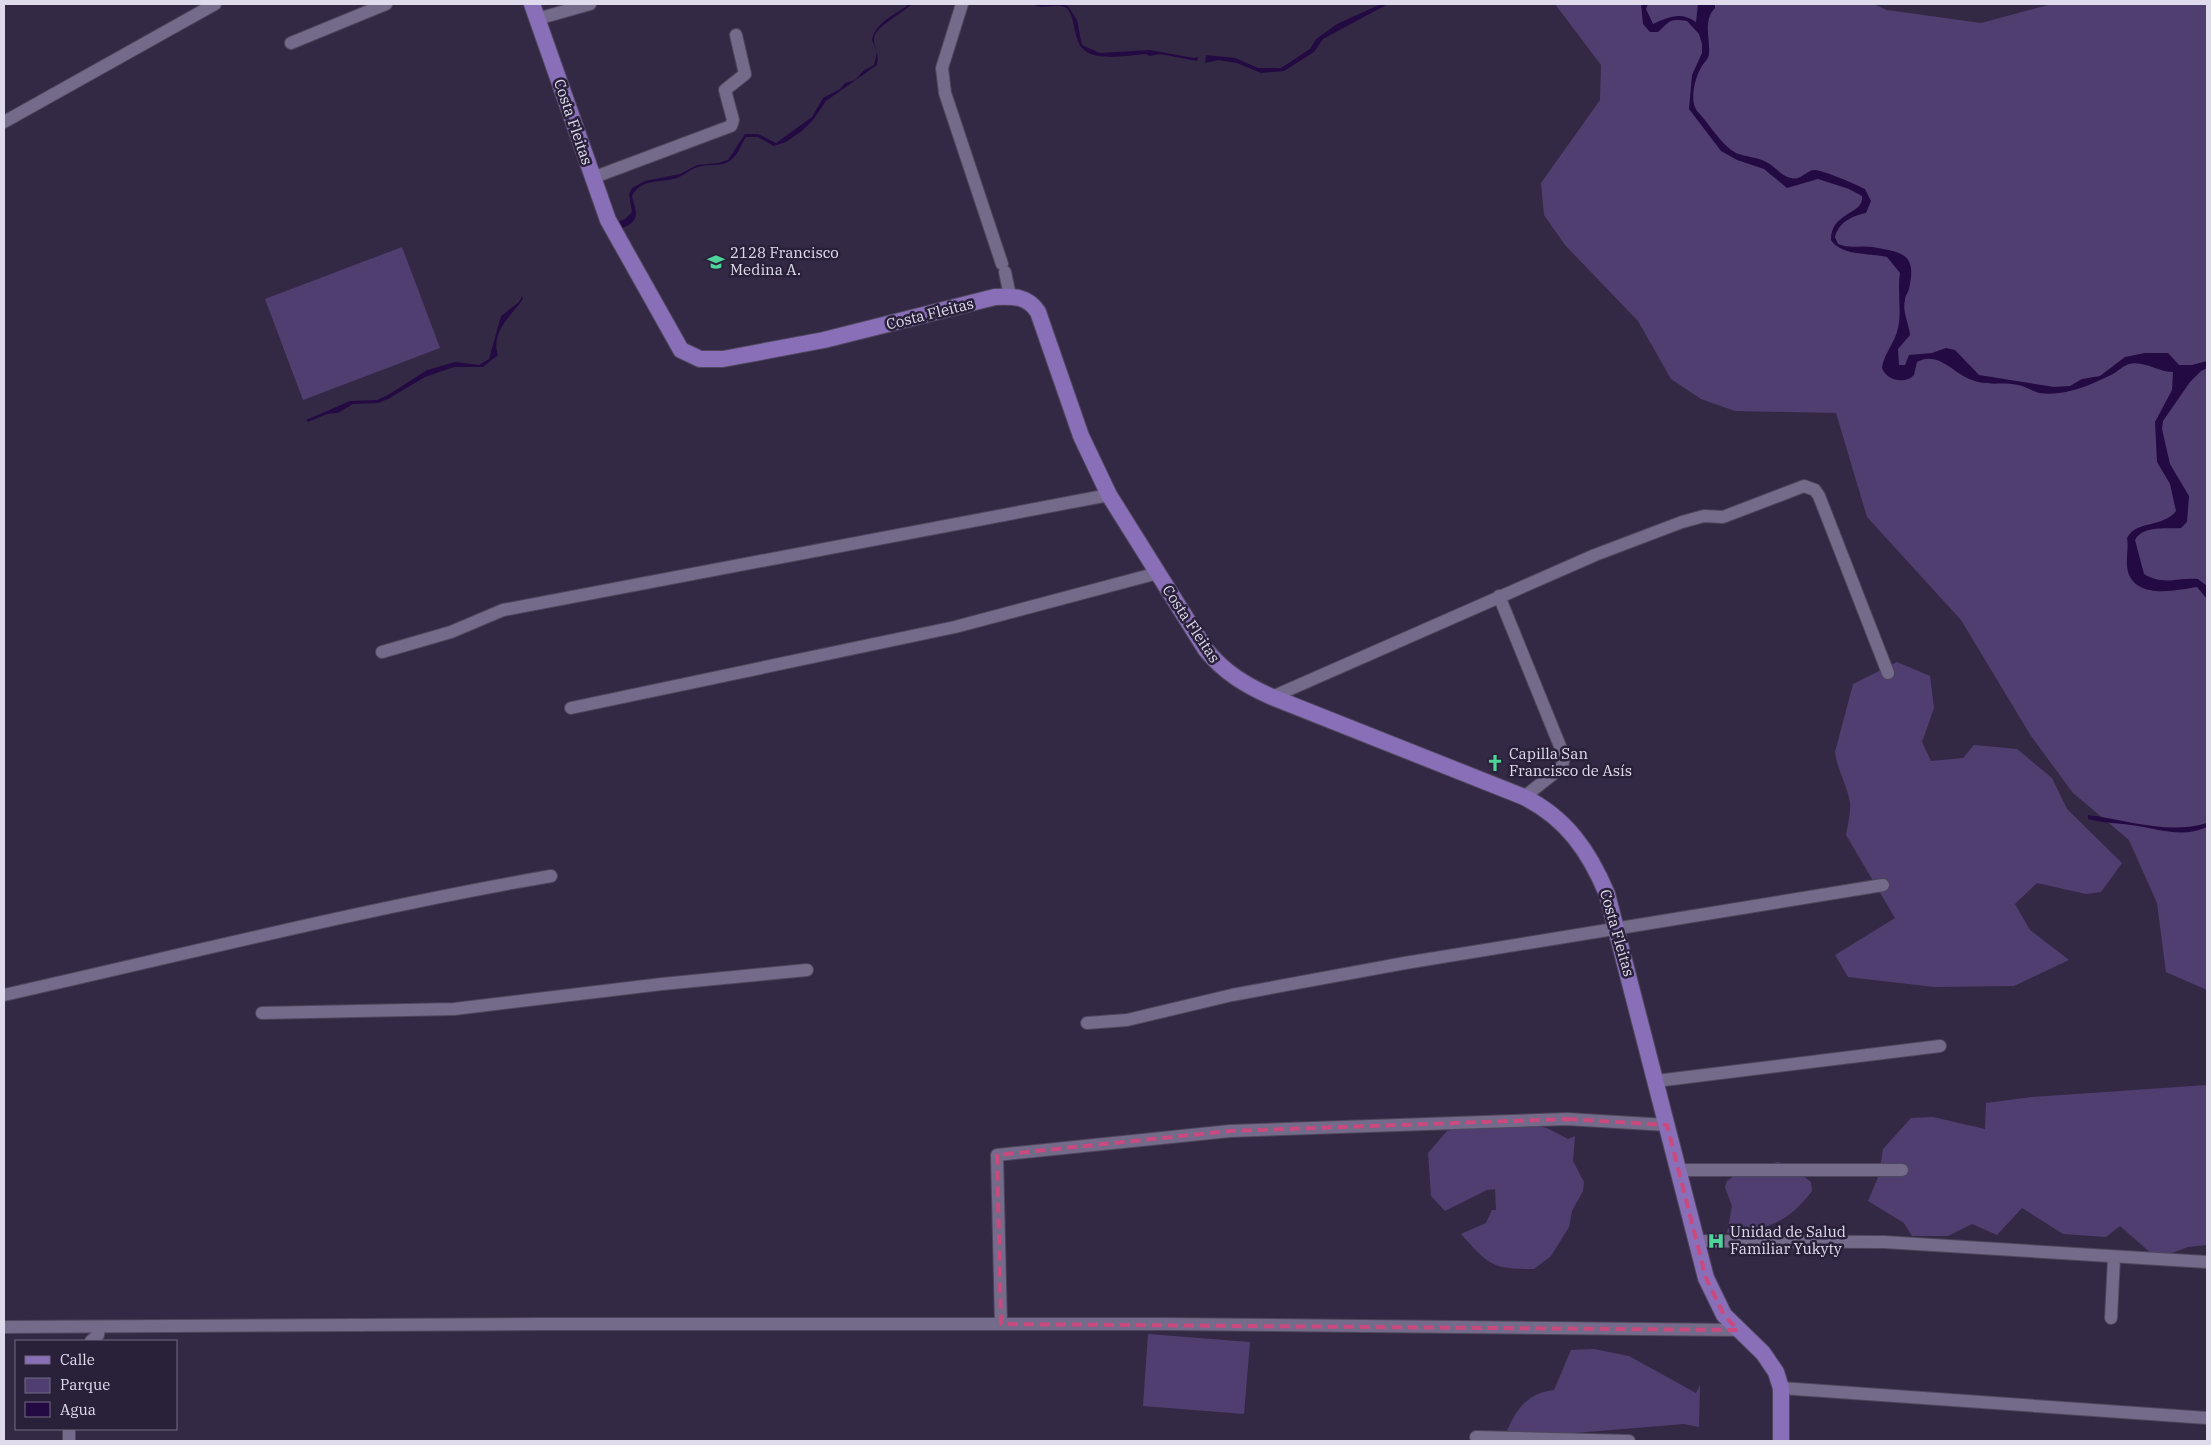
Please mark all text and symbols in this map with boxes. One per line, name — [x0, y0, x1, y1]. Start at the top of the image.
street label: Costa Fleitas — [550, 76, 597, 167]
place label: 2128 Francisco Medina A. — [730, 243, 839, 279]
school or university icon: 2128 Francisco Medina A. — [706, 252, 726, 272]
street label: Costa Fleitas — [884, 293, 976, 334]
street label: Costa Fleitas — [1158, 581, 1224, 666]
place label: Capilla San Francisco de Asís — [1509, 744, 1632, 780]
church icon: Capilla San Francisco de Asís — [1485, 753, 1505, 773]
street label: Costa Fleitas — [1596, 887, 1639, 979]
place label: Unidad de Salud Familiar Yukyty — [1730, 1222, 1846, 1258]
hospital icon: Unidad de Salud Familiar Yukyty — [1706, 1231, 1726, 1251]
legend — [15, 1340, 178, 1430]
text: Calle — [60, 1350, 95, 1369]
text: Parque — [60, 1375, 110, 1394]
text: Agua — [60, 1400, 96, 1419]

